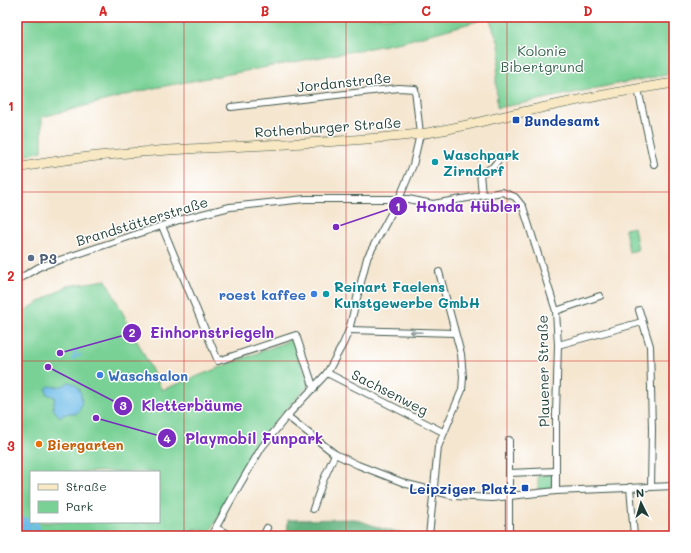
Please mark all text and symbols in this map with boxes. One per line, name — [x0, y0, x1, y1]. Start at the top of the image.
text: A — [98, 2, 108, 19]
text: B — [261, 2, 270, 19]
text: C — [421, 2, 431, 19]
text: D — [583, 2, 593, 19]
park label: Kolonie Bibertgrund — [500, 41, 584, 76]
street label: Jordanstraße — [296, 68, 392, 96]
text: 1 — [8, 97, 14, 114]
place label: Bundesamt — [524, 111, 600, 130]
street label: Rothenburger Straße — [254, 112, 402, 142]
marker: Bundesamt — [511, 115, 521, 125]
place label: Waschpark Zirndorf — [443, 145, 519, 180]
marker: Waschpark Zirndorf — [430, 157, 440, 167]
street label: Brandstätterstraße — [74, 192, 210, 250]
callout: Honda Hübler — [388, 193, 529, 220]
text: Honda Hübler — [416, 196, 521, 216]
text: 1 — [395, 198, 401, 214]
place label: P3 — [39, 249, 57, 268]
marker: P3 — [26, 253, 36, 263]
text: 2 — [7, 267, 15, 284]
place label: Reinart Faelens Kunstgewerbe GmbH — [334, 277, 480, 312]
place label: roest kaffee — [219, 285, 306, 304]
marker: roest kaffee — [309, 289, 319, 299]
marker: Reinart Faelens Kunstgewerbe GmbH — [321, 289, 331, 299]
street label: Plauener Straße — [533, 315, 553, 427]
callout: Einhornstriegeln — [122, 319, 282, 346]
text: Einhornstriegeln — [150, 322, 274, 342]
text: 2 — [129, 324, 136, 340]
one-way arrow — [410, 329, 423, 336]
street label: Sachsenweg — [348, 365, 432, 419]
place label: Waschsalon — [108, 366, 188, 385]
marker: Waschsalon — [95, 370, 105, 380]
callout: Kletterbäume — [113, 392, 250, 419]
text: Kletterbäume — [141, 395, 243, 415]
text: 3 — [119, 397, 127, 413]
callout: Playmobil Funpark — [157, 425, 331, 452]
text: Playmobil Funpark — [185, 428, 323, 448]
text: 4 — [163, 430, 171, 446]
place label: Biergarten — [47, 435, 124, 454]
text: 3 — [7, 437, 15, 454]
marker: Biergarten — [34, 439, 44, 449]
legend — [30, 471, 160, 523]
text: Straße — [66, 478, 107, 494]
place label: Leipziger Platz — [409, 479, 517, 498]
marker: Leipziger Platz — [520, 483, 530, 493]
north arrow — [621, 483, 661, 523]
text: N — [635, 485, 645, 500]
text: Park — [66, 498, 93, 514]

